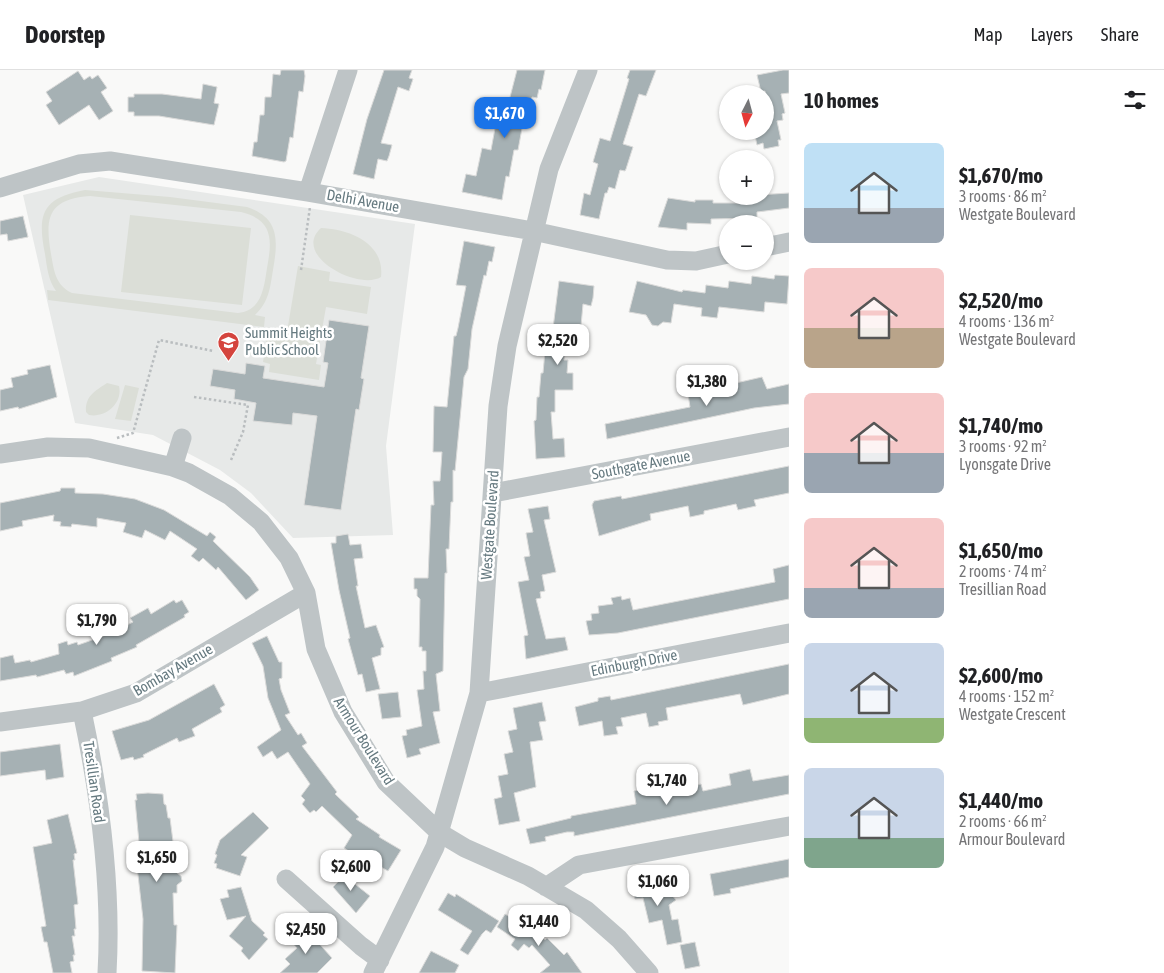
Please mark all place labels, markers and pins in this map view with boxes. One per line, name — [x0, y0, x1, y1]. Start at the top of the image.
pin: $1,670 — [464, 97, 546, 139]
place label: Summit Heights Public School — [245, 324, 332, 358]
pin: $2,520 — [517, 324, 599, 366]
school or university icon: Summit Heights Public School — [217, 330, 241, 361]
pin: $1,380 — [666, 364, 748, 407]
pin: $1,790 — [56, 604, 138, 646]
pin: $1,740 — [626, 764, 708, 806]
pin: $1,650 — [116, 840, 198, 883]
pin: $2,600 — [310, 850, 392, 892]
pin: $1,060 — [617, 864, 699, 907]
pin: $1,440 — [498, 904, 580, 947]
pin: $2,450 — [265, 912, 347, 955]

